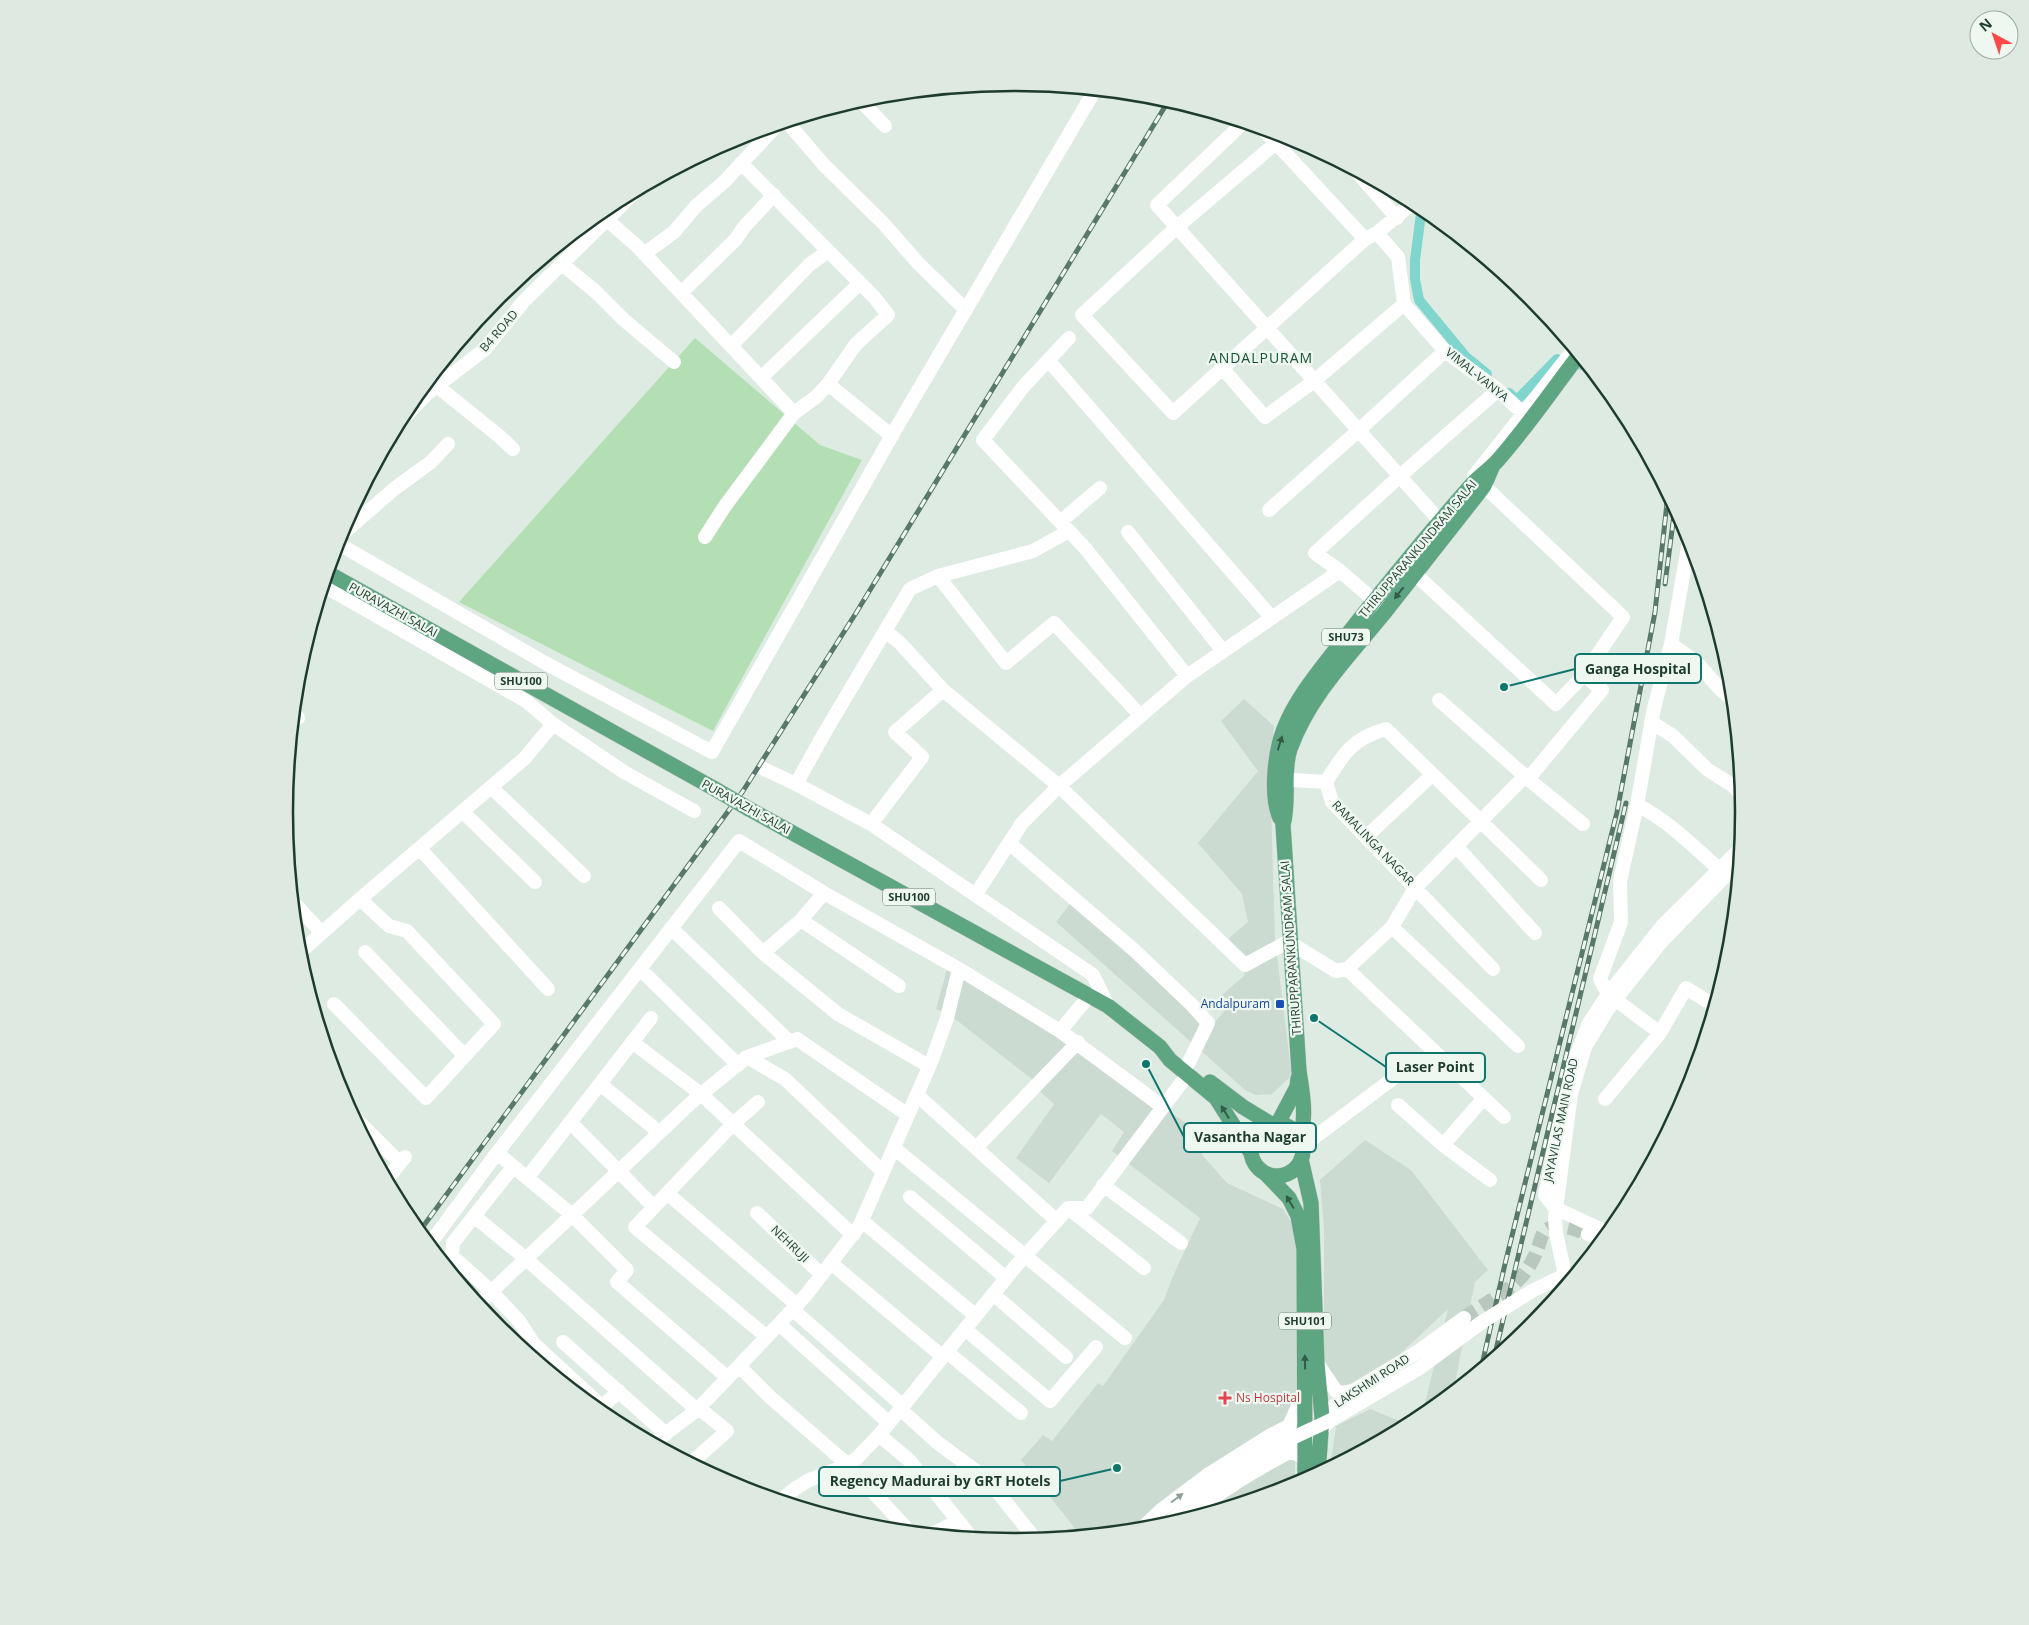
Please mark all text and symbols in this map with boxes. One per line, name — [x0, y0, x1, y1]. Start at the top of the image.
north arrow — [1969, 10, 2019, 60]
text: N — [1975, 14, 1996, 36]
street label: B4 ROAD — [476, 306, 522, 355]
street label: VIMAL-VANYA — [1442, 344, 1513, 406]
district label: ANDALPURAM — [1209, 348, 1313, 367]
street label: THIRUPPARANKUNDRAM SALAI — [1355, 476, 1480, 621]
street label: PURAVAZHI SALAI — [346, 578, 441, 641]
one-way arrow — [1394, 586, 1405, 599]
road number: SHU73 — [1322, 628, 1370, 646]
callout: Ganga Hospital — [1575, 654, 1701, 683]
text: Ganga Hospital — [1585, 659, 1691, 678]
road number: SHU100 — [495, 672, 547, 689]
one-way arrow — [1276, 735, 1284, 750]
street label: PURAVAZHI SALAI — [699, 775, 794, 838]
street label: RAMALINGA NAGAR — [1328, 797, 1419, 889]
street label: THIRUPPARANKUNDRAM SALAI — [1276, 860, 1305, 1036]
road number: SHU100 — [883, 889, 935, 906]
place label: Andalpuram — [1201, 995, 1270, 1012]
marker: Andalpuram — [1274, 998, 1286, 1010]
callout: Laser Point — [1386, 1053, 1485, 1082]
street label: JAYAVILAS MAIN ROAD — [1539, 1056, 1582, 1184]
text: Laser Point — [1396, 1057, 1474, 1076]
one-way arrow — [1220, 1105, 1229, 1119]
callout: Vasantha Nagar — [1184, 1123, 1316, 1152]
text: Vasantha Nagar — [1194, 1127, 1307, 1146]
one-way arrow — [1286, 1196, 1295, 1209]
street label: NEHRUJI — [767, 1221, 813, 1266]
road number: SHU101 — [1279, 1312, 1331, 1330]
street label: LAKSHMI ROAD — [1331, 1350, 1413, 1411]
one-way arrow — [1301, 1354, 1309, 1370]
place label: Ns Hospital — [1236, 1389, 1300, 1406]
marker: Ns Hospital — [1218, 1391, 1232, 1405]
callout: Regency Madurai by GRT Hotels — [819, 1467, 1060, 1496]
text: Regency Madurai by GRT Hotels — [830, 1471, 1050, 1490]
one-way arrow — [1170, 1493, 1184, 1503]

